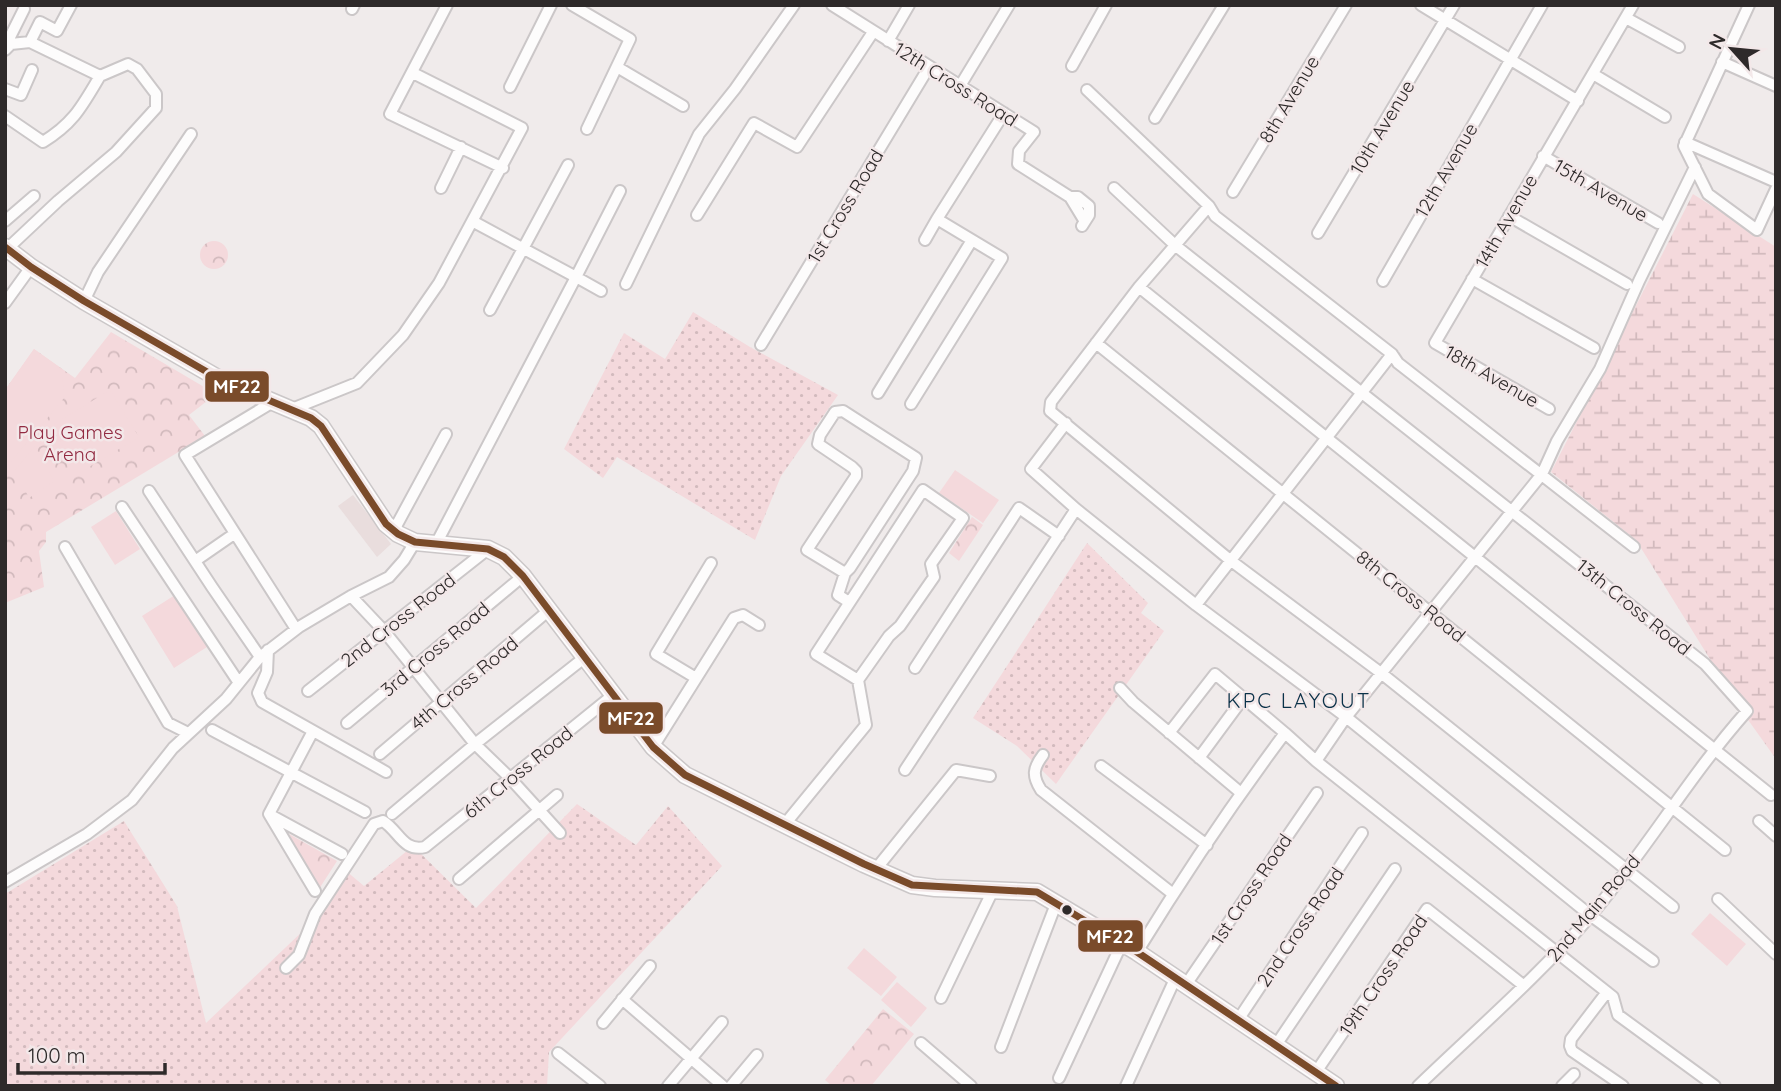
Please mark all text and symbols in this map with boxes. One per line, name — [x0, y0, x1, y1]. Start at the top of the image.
north arrow — [1697, 14, 1767, 84]
text: N — [1703, 30, 1731, 53]
street label: 12th Cross Road — [890, 36, 1022, 132]
street label: 8th Avenue — [1254, 51, 1324, 147]
street label: 10th Avenue — [1344, 75, 1420, 179]
street label: 12th Avenue — [1409, 119, 1483, 221]
street label: 1st Cross Road — [802, 145, 888, 267]
street label: 15th Avenue — [1550, 153, 1652, 227]
street label: 14th Avenue — [1470, 170, 1542, 272]
street label: 18th Avenue — [1441, 339, 1543, 413]
line badge: MF22 — [204, 370, 270, 403]
text: MF22 — [213, 374, 261, 398]
park label: Play Games Arena — [17, 420, 123, 466]
street label: 8th Cross Road — [1352, 545, 1470, 647]
street label: 13th Cross Road — [1572, 554, 1696, 660]
street label: 2nd Cross Road — [336, 568, 460, 672]
street label: 3rd Cross Road — [376, 597, 494, 701]
street label: 4th Cross Road — [405, 631, 523, 735]
district label: KPC LAYOUT — [1227, 687, 1371, 713]
line badge: MF22 — [598, 701, 664, 735]
text: MF22 — [607, 706, 655, 730]
street label: 6th Cross Road — [459, 721, 577, 823]
street label: 1st Cross Road — [1205, 829, 1297, 949]
street label: 2nd Main Road — [1541, 849, 1645, 967]
street label: 2nd Cross Road — [1251, 863, 1349, 991]
unlabelled marker — [1060, 903, 1074, 917]
street label: 19th Cross Road — [1334, 910, 1432, 1040]
line badge: MF22 — [1077, 919, 1144, 953]
text: MF22 — [1086, 924, 1134, 948]
scale bar — [18, 1032, 164, 1076]
text: 100 m — [28, 1042, 86, 1068]

